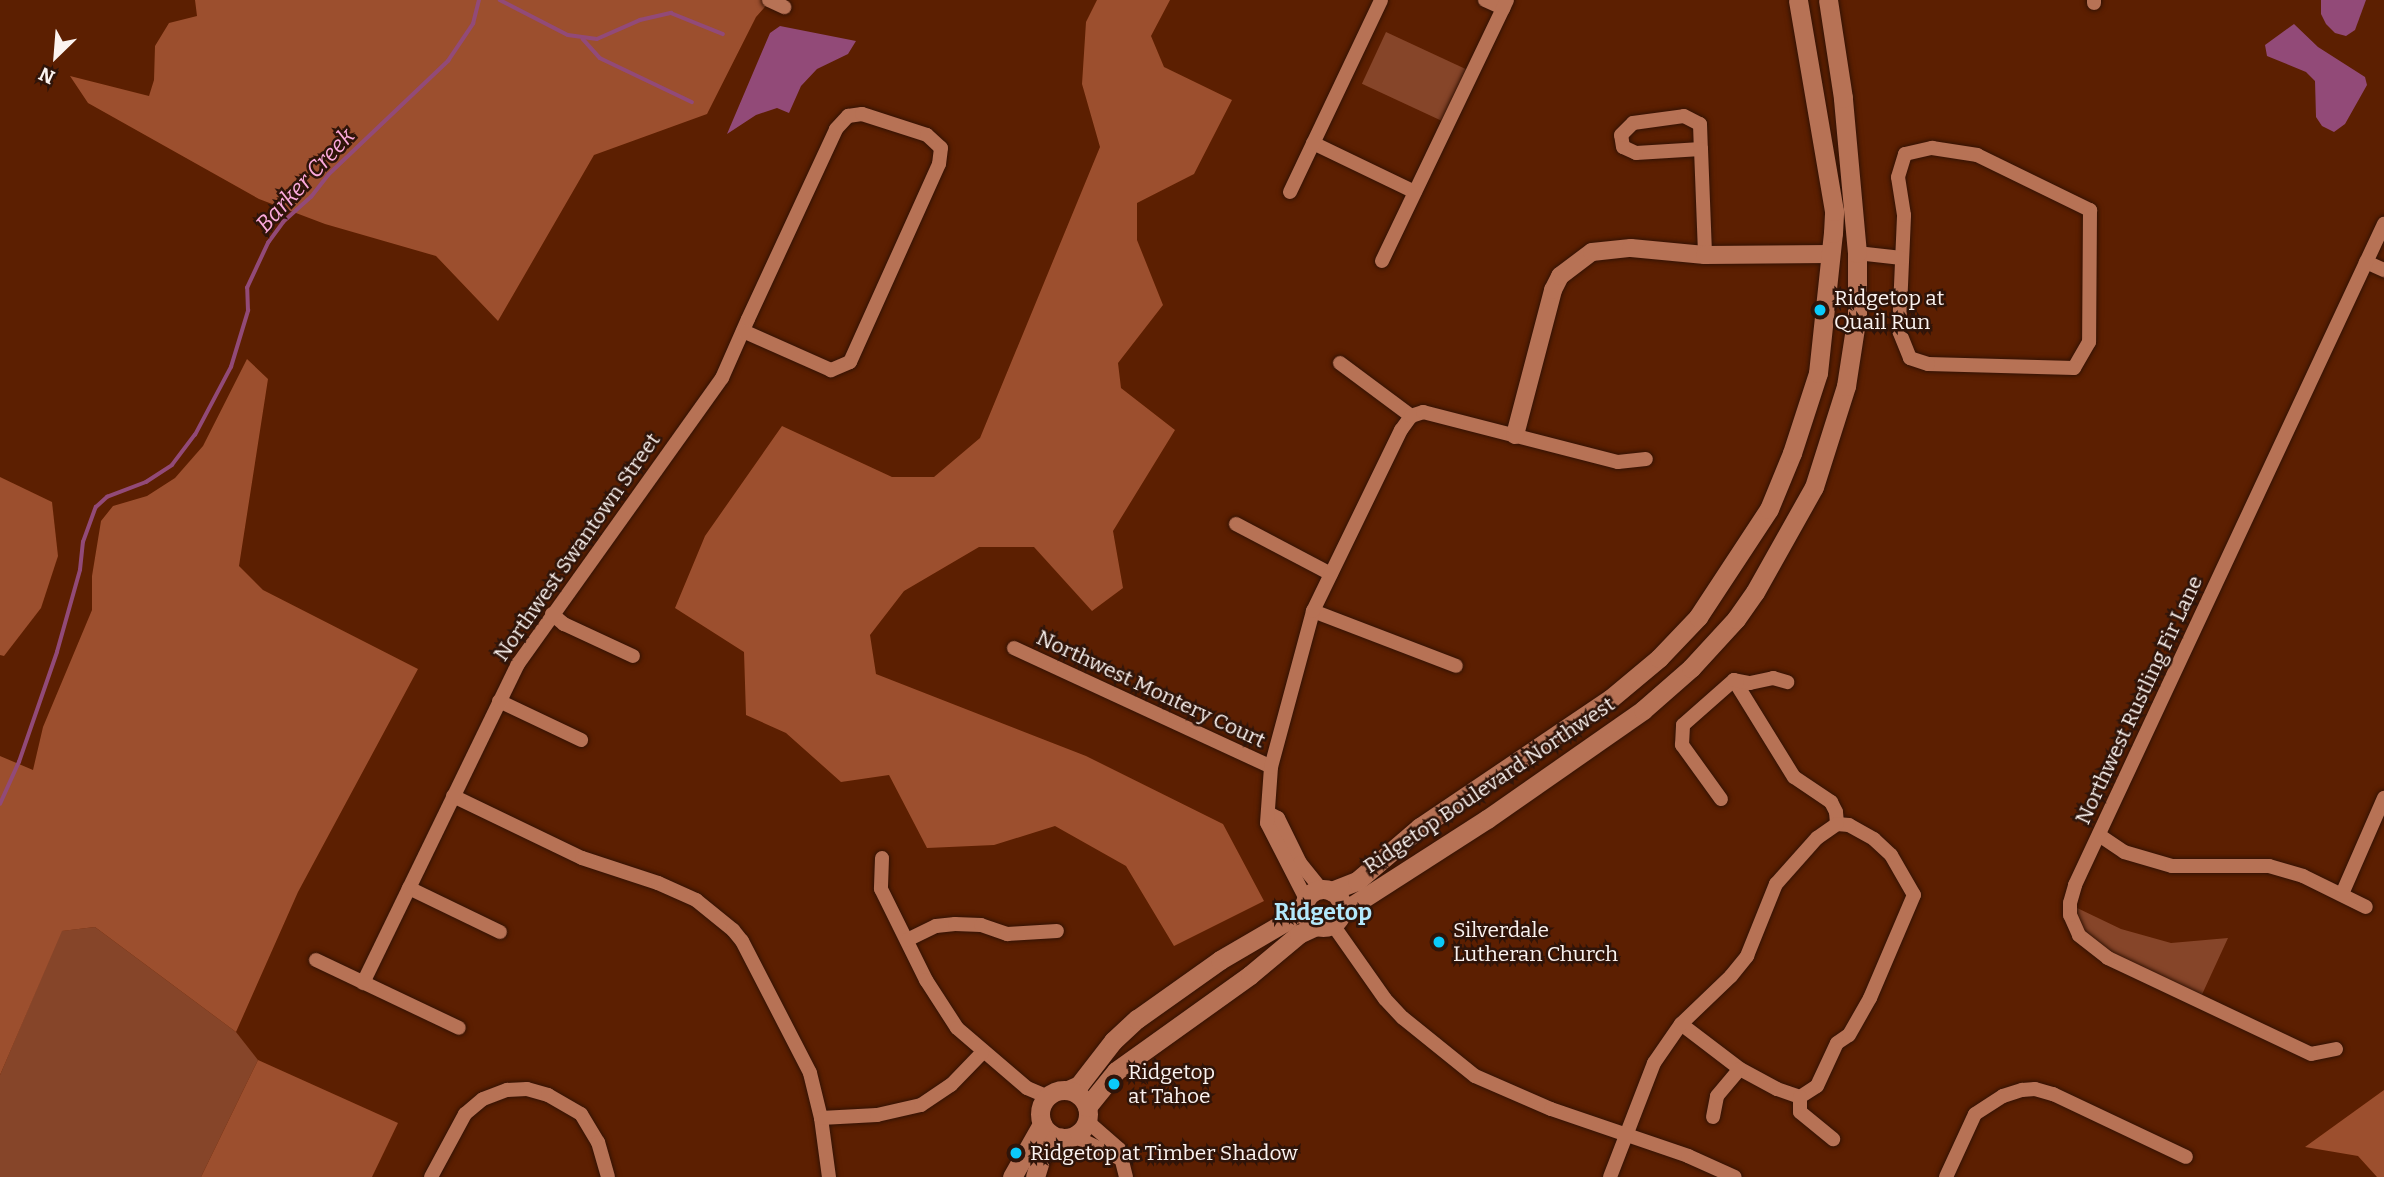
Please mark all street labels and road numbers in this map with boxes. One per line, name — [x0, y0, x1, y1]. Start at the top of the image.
street label: Northwest Swantown Street — [488, 428, 666, 666]
street label: Northwest Rustling Fir Lane — [2070, 572, 2208, 828]
street label: Northwest Montery Court — [1033, 625, 1269, 753]
street label: Ridgetop Boulevard Northwest — [1359, 691, 1619, 879]

